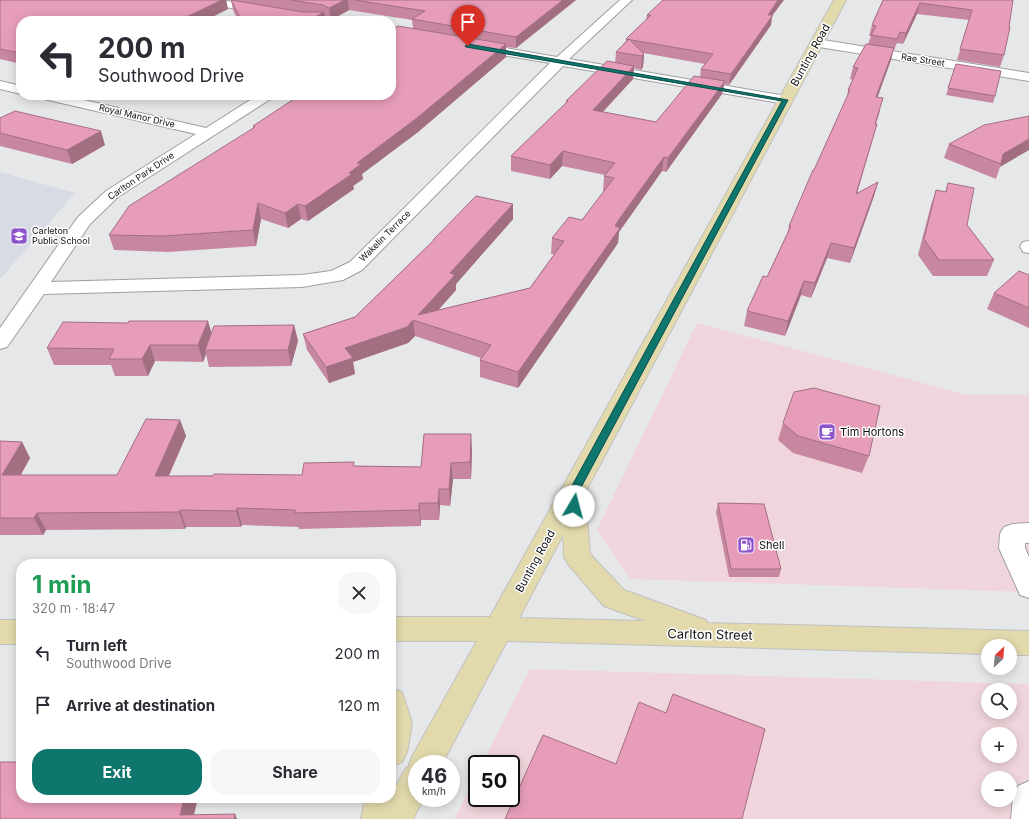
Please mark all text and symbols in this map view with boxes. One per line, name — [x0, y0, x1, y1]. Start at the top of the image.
pin — [451, 5, 485, 46]
icon: arrive — [457, 11, 479, 33]
street label: Bunting Road — [787, 21, 833, 89]
text: 200 m — [98, 31, 186, 65]
icon: left — [32, 32, 84, 84]
street label: Rae Street — [900, 51, 946, 68]
text: Southwood Drive — [98, 65, 244, 86]
street label: Royal Manor Drive — [98, 101, 176, 130]
street label: Carlton Park Drive — [105, 149, 176, 202]
street label: Wakelin Terrace — [357, 208, 413, 264]
place label: Carleton Public School — [32, 225, 90, 246]
school or university icon: Carleton Public School — [9, 226, 29, 246]
cafe icon: Tim Hortons — [817, 422, 837, 442]
place label: Tim Hortons — [840, 425, 904, 439]
position arrow — [553, 485, 595, 527]
street label: Bunting Road — [512, 527, 558, 595]
fuel station icon: Shell — [736, 535, 756, 555]
place label: Shell — [759, 538, 784, 552]
text: 1 min — [32, 570, 91, 599]
button: close — [338, 572, 380, 614]
text: 320 m · 18:47 — [32, 600, 115, 616]
street label: Carlton Street — [667, 625, 753, 643]
text: Turn left — [66, 636, 127, 655]
north arrow — [981, 639, 1017, 675]
map controls — [981, 639, 1017, 807]
icon: left — [32, 642, 54, 664]
text: 200 m — [335, 644, 380, 663]
text: Southwood Drive — [66, 655, 172, 671]
button: search — [981, 683, 1017, 719]
icon: arrive — [32, 694, 54, 716]
text: Arrive at destination — [66, 696, 215, 715]
text: 120 m — [338, 696, 380, 715]
button: + — [981, 727, 1017, 763]
button: Exit — [32, 749, 202, 795]
button: Share — [210, 749, 380, 795]
speed limit sign: 50 — [468, 755, 520, 807]
text: 46 — [421, 764, 447, 788]
button: − — [981, 771, 1017, 807]
text: km/h — [422, 785, 446, 797]

